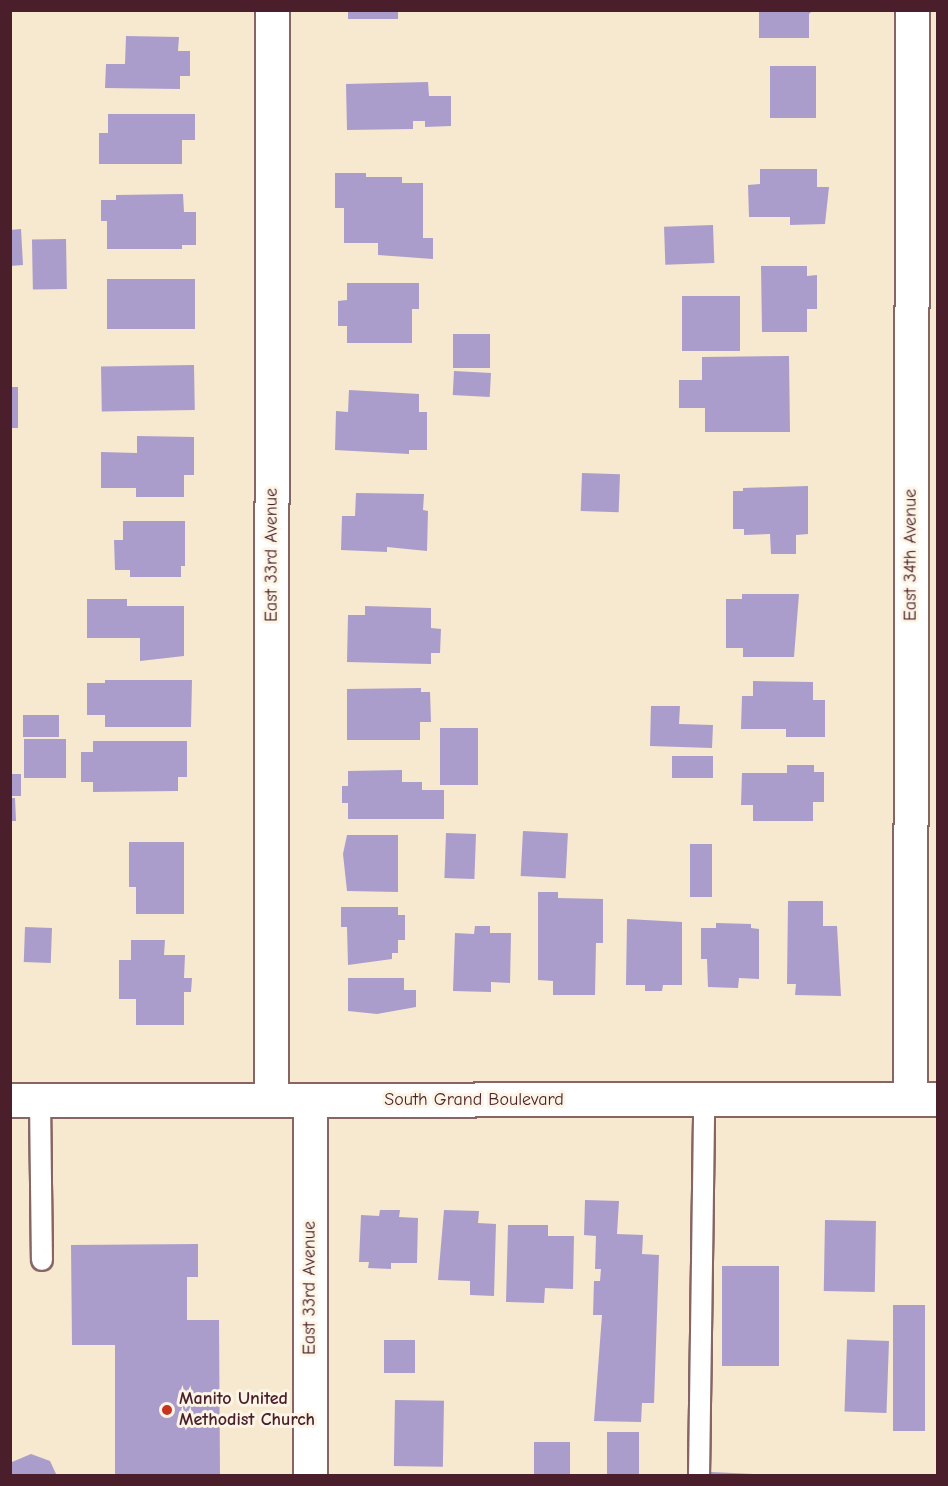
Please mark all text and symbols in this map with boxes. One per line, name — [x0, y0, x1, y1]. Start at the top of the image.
street label: East 33rd Avenue — [261, 488, 283, 622]
street label: East 34th Avenue — [900, 489, 922, 621]
street label: South Grand Boulevard — [384, 1089, 564, 1111]
street label: East 33rd Avenue — [299, 1221, 321, 1355]
place label: Manito United Methodist Church — [179, 1389, 315, 1432]
marker: Manito United Methodist Church — [160, 1403, 174, 1417]

